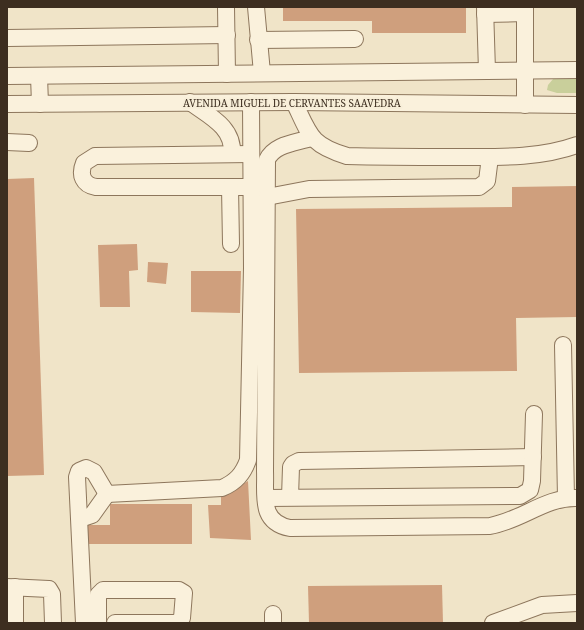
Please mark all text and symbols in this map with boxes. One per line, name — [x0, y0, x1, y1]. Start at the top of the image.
street label: AVENIDA MIGUEL DE CERVANTES SAAVEDRA — [183, 96, 402, 110]

